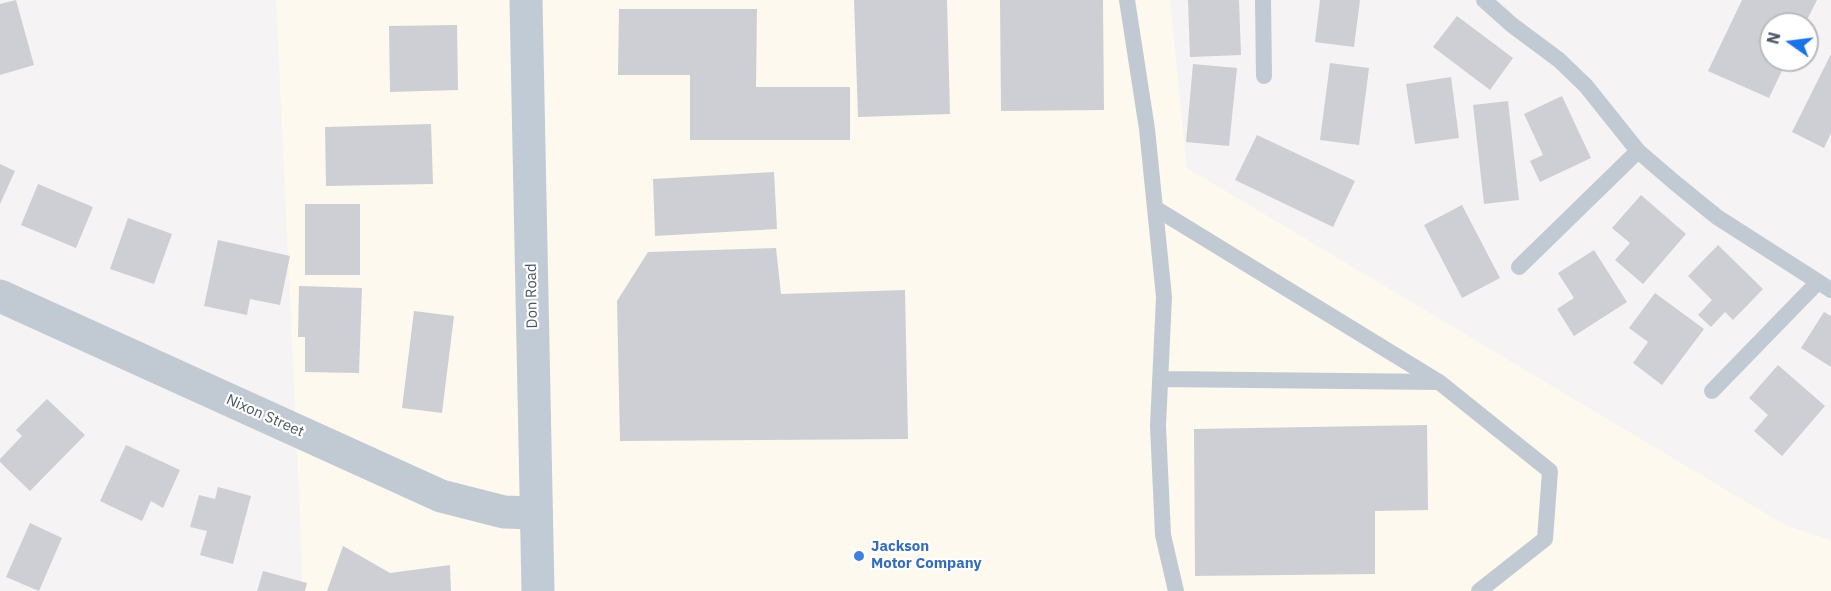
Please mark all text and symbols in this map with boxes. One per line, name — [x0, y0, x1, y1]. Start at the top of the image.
north arrow — [1759, 12, 1819, 72]
text: N — [1762, 30, 1785, 46]
street label: Don Road — [522, 263, 542, 329]
street label: Nixon Street — [223, 391, 307, 441]
place label: Jackson Motor Company — [871, 538, 982, 573]
marker: Jackson Motor Company — [852, 549, 866, 563]

